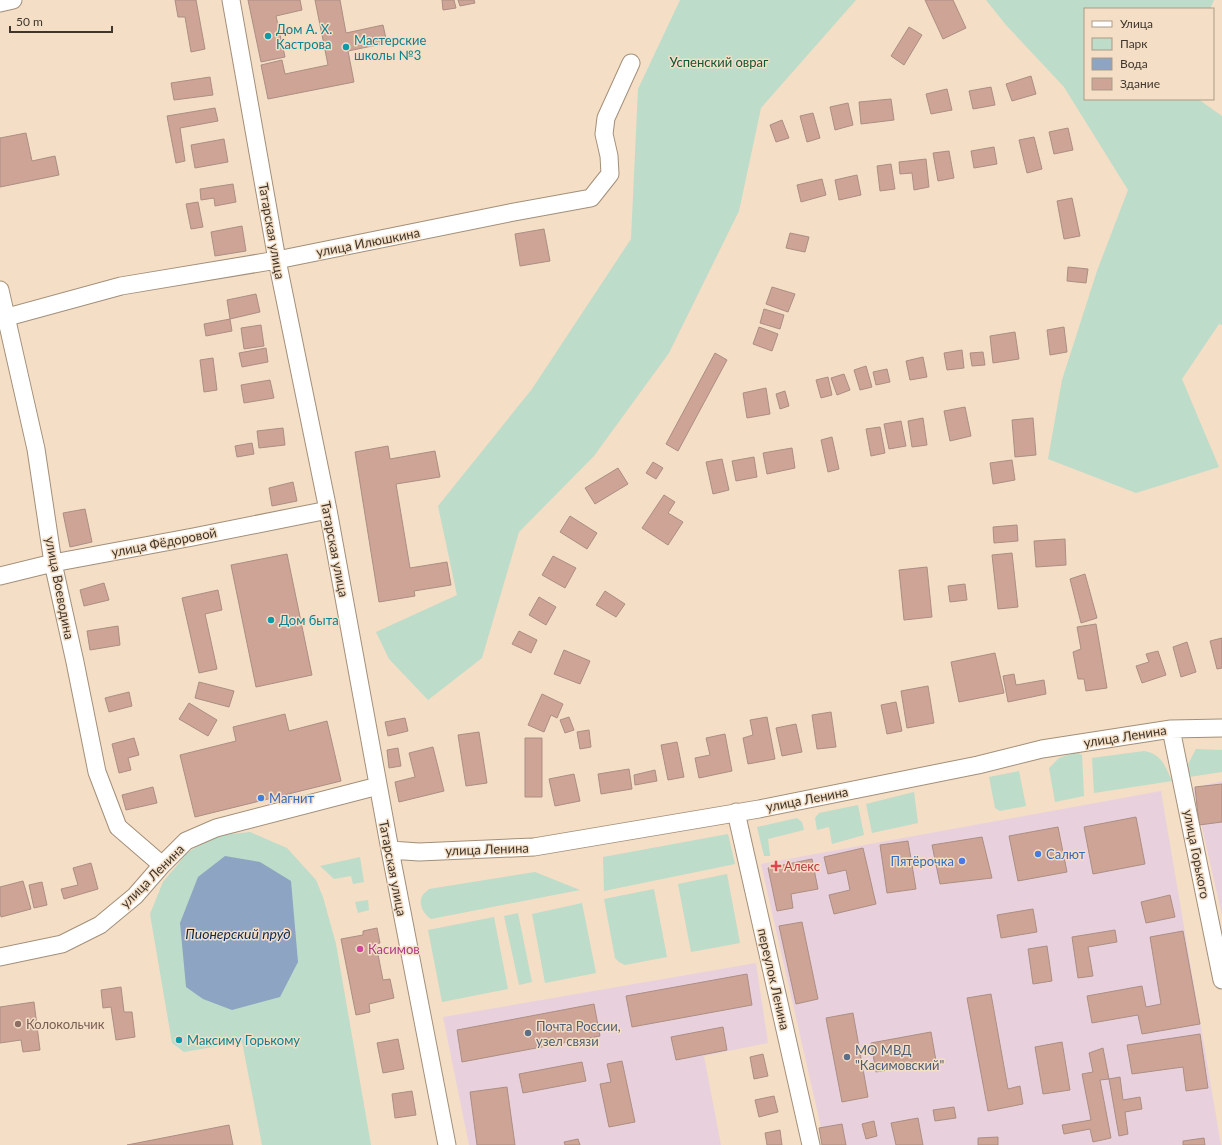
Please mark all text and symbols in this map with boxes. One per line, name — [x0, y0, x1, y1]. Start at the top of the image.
scale bar — [10, 8, 112, 34]
legend — [1084, 8, 1214, 100]
text: 50 m — [16, 14, 43, 29]
text: Улица — [1120, 16, 1153, 31]
place label: Дом А. Х. Кастрова — [276, 21, 332, 52]
marker: Дом А. Х. Кастрова — [263, 31, 273, 41]
place label: Мастерские школы №3 — [354, 32, 426, 63]
text: Парк — [1120, 36, 1148, 51]
marker: Мастерские школы №3 — [341, 42, 351, 52]
park label: Успенский овраг — [670, 54, 769, 70]
text: Вода — [1120, 56, 1148, 71]
text: Здание — [1120, 76, 1160, 91]
street label: Татарская улица — [256, 182, 288, 280]
street label: улица Илюшкина — [315, 224, 421, 260]
street label: Татарская улица — [318, 500, 352, 598]
street label: улица Фёдоровой — [110, 524, 218, 560]
street label: улица Воеводина — [42, 535, 78, 641]
place label: Дом быта — [279, 612, 339, 628]
marker: Дом быта — [266, 615, 276, 625]
street label: улица Ленина — [1083, 722, 1167, 750]
street label: улица Ленина — [764, 783, 850, 815]
place label: Магнит — [269, 790, 315, 806]
marker: Магнит — [256, 793, 266, 803]
street label: улица Горького — [1180, 808, 1214, 900]
street label: Татарская улица — [376, 819, 410, 917]
street label: улица Ленина — [445, 840, 529, 858]
street label: улица Ленина — [117, 841, 187, 911]
place label: Салют — [1046, 846, 1086, 862]
marker: Салют — [1033, 849, 1043, 859]
place label: Пятёрочка — [890, 853, 954, 869]
marker: Пятёрочка — [957, 856, 967, 866]
place label: Алекс — [784, 858, 820, 874]
marker: Алекс — [771, 861, 781, 871]
water label: Пионерский пруд — [185, 925, 291, 942]
street label: переулок Ленина — [755, 927, 793, 1031]
place label: Касимов — [368, 941, 420, 957]
marker: Касимов — [355, 944, 365, 954]
place label: Колокольчик — [26, 1016, 105, 1032]
place label: Почта России, узел связи — [536, 1018, 621, 1049]
marker: Колокольчик — [13, 1019, 23, 1029]
marker: Почта России, узел связи — [523, 1028, 533, 1038]
place label: Максиму Горькому — [187, 1032, 300, 1048]
marker: Максиму Горькому — [174, 1035, 184, 1045]
place label: МО МВД "Касимовский" — [855, 1042, 944, 1073]
marker: МО МВД "Касимовский" — [842, 1052, 852, 1062]

